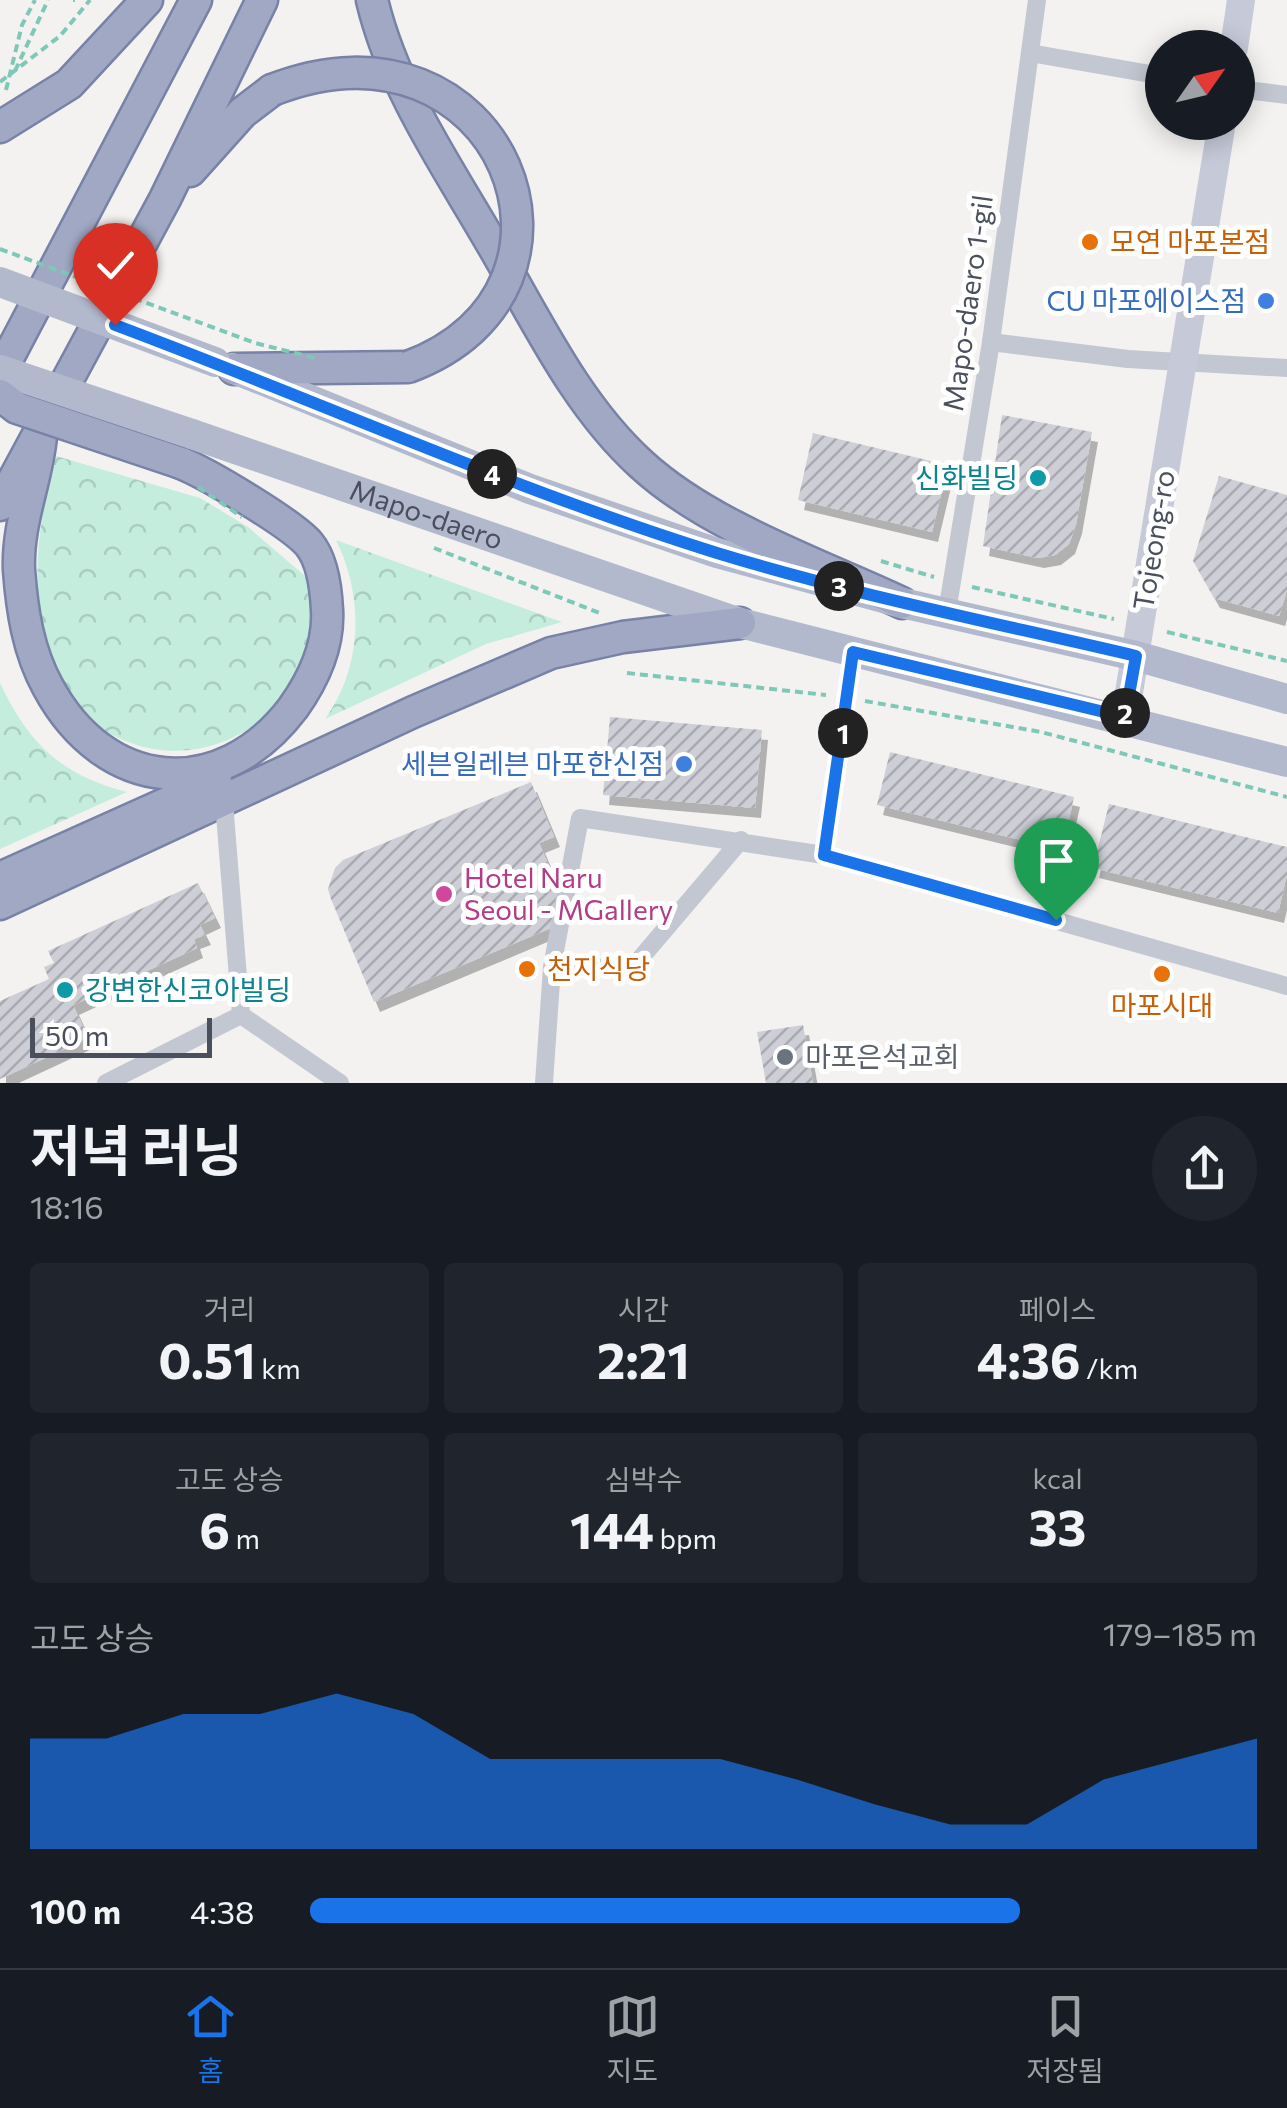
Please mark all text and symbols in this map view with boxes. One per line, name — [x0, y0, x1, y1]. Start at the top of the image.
north arrow — [1145, 30, 1255, 140]
map controls — [1145, 30, 1255, 140]
street label: Mapo-daero 1-gil — [935, 193, 999, 413]
pin — [73, 223, 158, 326]
place label: 모연 마포본점 — [1110, 224, 1270, 258]
marker: 모연 마포본점 — [1079, 231, 1101, 253]
icon: check — [88, 238, 143, 293]
place label: CU 마포에이스점 — [1046, 283, 1246, 317]
marker: CU 마포에이스점 — [1255, 290, 1277, 312]
pin: 4 — [467, 449, 517, 499]
text: 4 — [483, 457, 501, 491]
place label: 신화빌딩 — [915, 460, 1018, 494]
marker: 신화빌딩 — [1027, 467, 1049, 489]
street label: Tojeong-ro — [1125, 468, 1181, 612]
street label: Mapo-daero — [346, 472, 508, 556]
pin: 3 — [814, 561, 864, 611]
text: 3 — [831, 569, 847, 603]
pin: 2 — [1100, 688, 1150, 738]
text: 2 — [1117, 696, 1133, 730]
pin: 1 — [818, 708, 868, 758]
text: 1 — [837, 716, 849, 750]
place label: 세븐일레븐 마포한신점 — [401, 746, 664, 780]
marker: 세븐일레븐 마포한신점 — [673, 753, 695, 775]
pin — [1014, 818, 1099, 921]
icon: arrive — [1029, 833, 1084, 888]
place label: Hotel Naru Seoul - MGallery — [464, 860, 673, 926]
marker: Hotel Naru Seoul - MGallery — [433, 883, 455, 905]
place label: 천지식당 — [547, 951, 650, 985]
marker: 천지식당 — [516, 958, 538, 980]
marker: 마포시대 — [1151, 963, 1173, 985]
place label: 강변한신코아빌딩 — [85, 972, 291, 1006]
marker: 강변한신코아빌딩 — [54, 979, 76, 1001]
place label: 마포시대 — [1110, 988, 1214, 1022]
scale bar — [30, 1013, 212, 1058]
text: 50 m — [45, 1018, 109, 1052]
place label: 마포은석교회 — [805, 1039, 960, 1073]
marker: 마포은석교회 — [774, 1046, 796, 1068]
text: 저녁 러닝 — [30, 1115, 243, 1182]
button: share — [1152, 1116, 1257, 1221]
text: 18:16 — [30, 1186, 104, 1226]
text: 거리 — [204, 1292, 255, 1326]
text: 시간 — [618, 1292, 669, 1326]
text: 페이스 — [1019, 1292, 1096, 1326]
text: 0.51 — [158, 1328, 256, 1389]
text: 2:21 — [597, 1328, 690, 1389]
text: 4:36 — [977, 1328, 1081, 1389]
text: km — [256, 1351, 301, 1385]
text: /km — [1081, 1351, 1138, 1385]
text: kcal — [1032, 1461, 1083, 1495]
text: 고도 상승 — [175, 1462, 284, 1496]
text: 심박수 — [605, 1462, 682, 1496]
text: 33 — [1029, 1495, 1086, 1556]
text: 6 — [199, 1498, 230, 1559]
text: 144 — [570, 1498, 654, 1559]
text: m — [230, 1521, 260, 1555]
text: bpm — [654, 1521, 717, 1555]
text: 179–185 m — [1103, 1613, 1257, 1653]
text: 고도 상승 — [30, 1617, 154, 1657]
text: 100 m — [30, 1891, 121, 1931]
text: 4:38 — [190, 1891, 254, 1931]
tab: 홈 — [183, 1989, 238, 2089]
tab: 지도 — [605, 1989, 660, 2089]
tab: 저장됨 — [1026, 1989, 1104, 2089]

